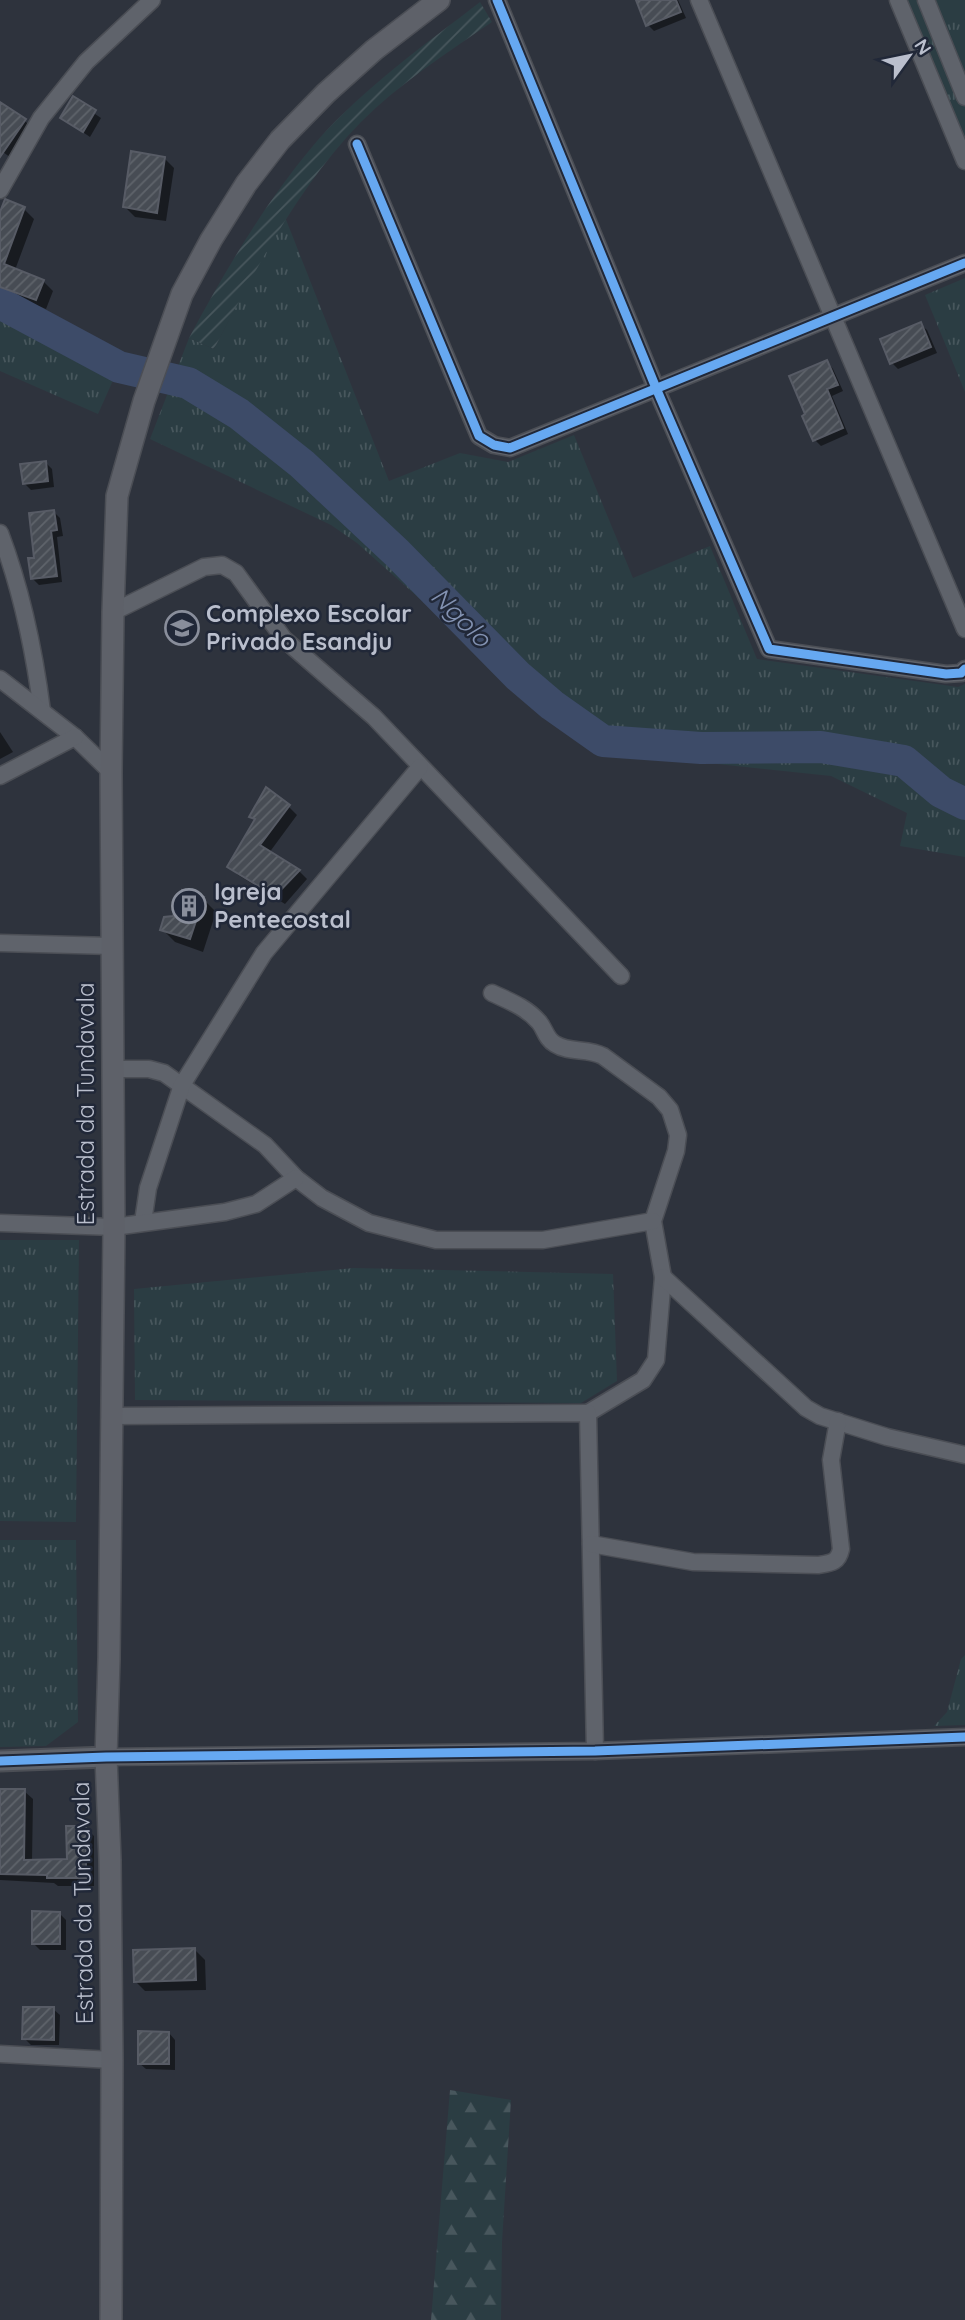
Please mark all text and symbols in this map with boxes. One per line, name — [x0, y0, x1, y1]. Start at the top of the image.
north arrow — [874, 21, 944, 91]
text: N — [909, 34, 937, 59]
water label: Ngolo — [424, 580, 499, 655]
place label: Complexo Escolar Privado Esandju — [206, 598, 412, 656]
school or university icon: Complexo Escolar Privado Esandju — [163, 609, 201, 647]
place label: Igreja Pentecostal — [214, 876, 351, 934]
building icon: Igreja Pentecostal — [170, 887, 208, 925]
street label: Estrada da Tundavala — [70, 983, 100, 1226]
street label: Estrada da Tundavala — [65, 1781, 99, 2025]

